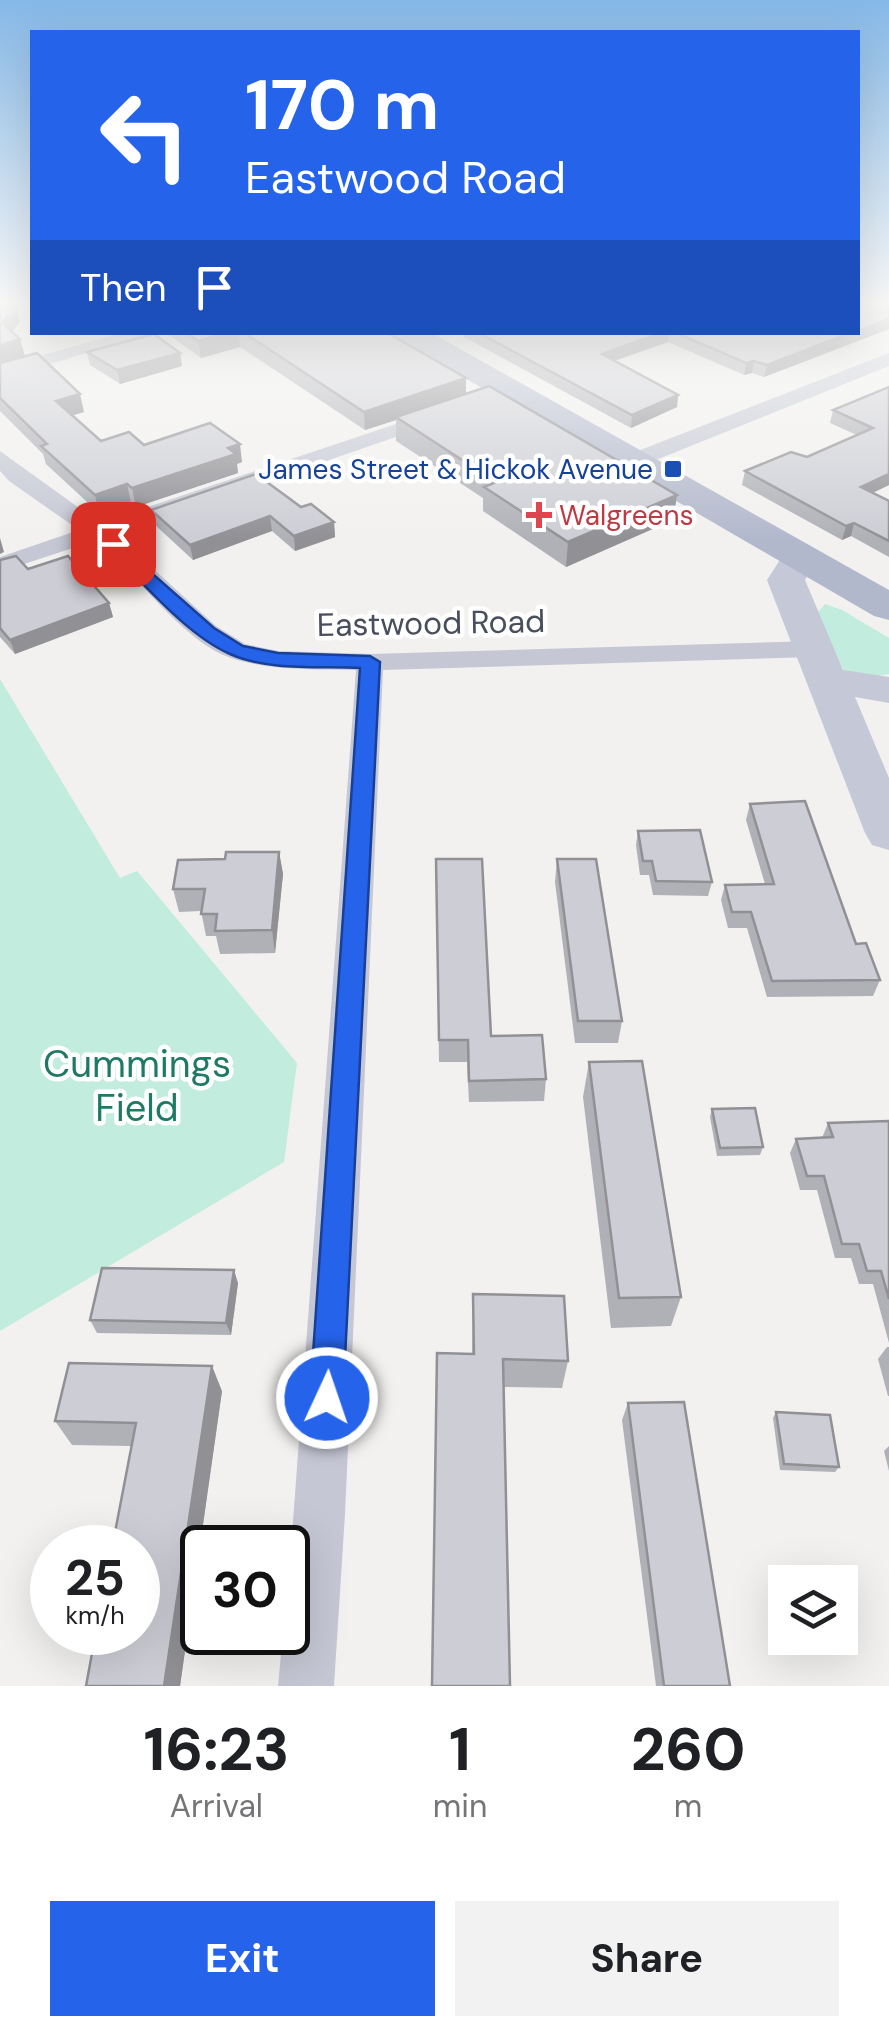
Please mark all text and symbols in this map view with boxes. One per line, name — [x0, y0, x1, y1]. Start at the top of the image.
text: 170 m — [245, 60, 439, 151]
icon: left — [80, 70, 210, 200]
text: Eastwood Road — [245, 148, 566, 207]
icon: arrive — [187, 260, 242, 315]
text: Then — [80, 263, 167, 313]
place label: James Street & Hickok Avenue — [258, 451, 653, 488]
marker: James Street & Hickok Avenue — [662, 458, 684, 480]
place label: Walgreens — [559, 497, 694, 534]
pin — [71, 502, 156, 587]
marker: Walgreens — [528, 504, 550, 526]
icon: arrive — [86, 517, 141, 572]
street label: Eastwood Road — [317, 600, 545, 646]
park label: Cummings Field — [43, 1039, 231, 1133]
position arrow — [275, 1346, 379, 1450]
speed limit sign: 30 — [180, 1525, 310, 1655]
text: 25 — [65, 1545, 125, 1611]
map controls — [768, 1565, 858, 1655]
button: layers — [768, 1565, 858, 1655]
text: km/h — [65, 1599, 125, 1632]
text: 16:23 — [143, 1710, 289, 1789]
text: 1 — [449, 1710, 471, 1789]
text: 260 — [631, 1710, 746, 1789]
text: Arrival — [170, 1785, 263, 1827]
text: min — [433, 1785, 487, 1827]
text: m — [674, 1785, 702, 1827]
button: Exit — [50, 1901, 435, 2016]
button: Share — [455, 1901, 839, 2016]

